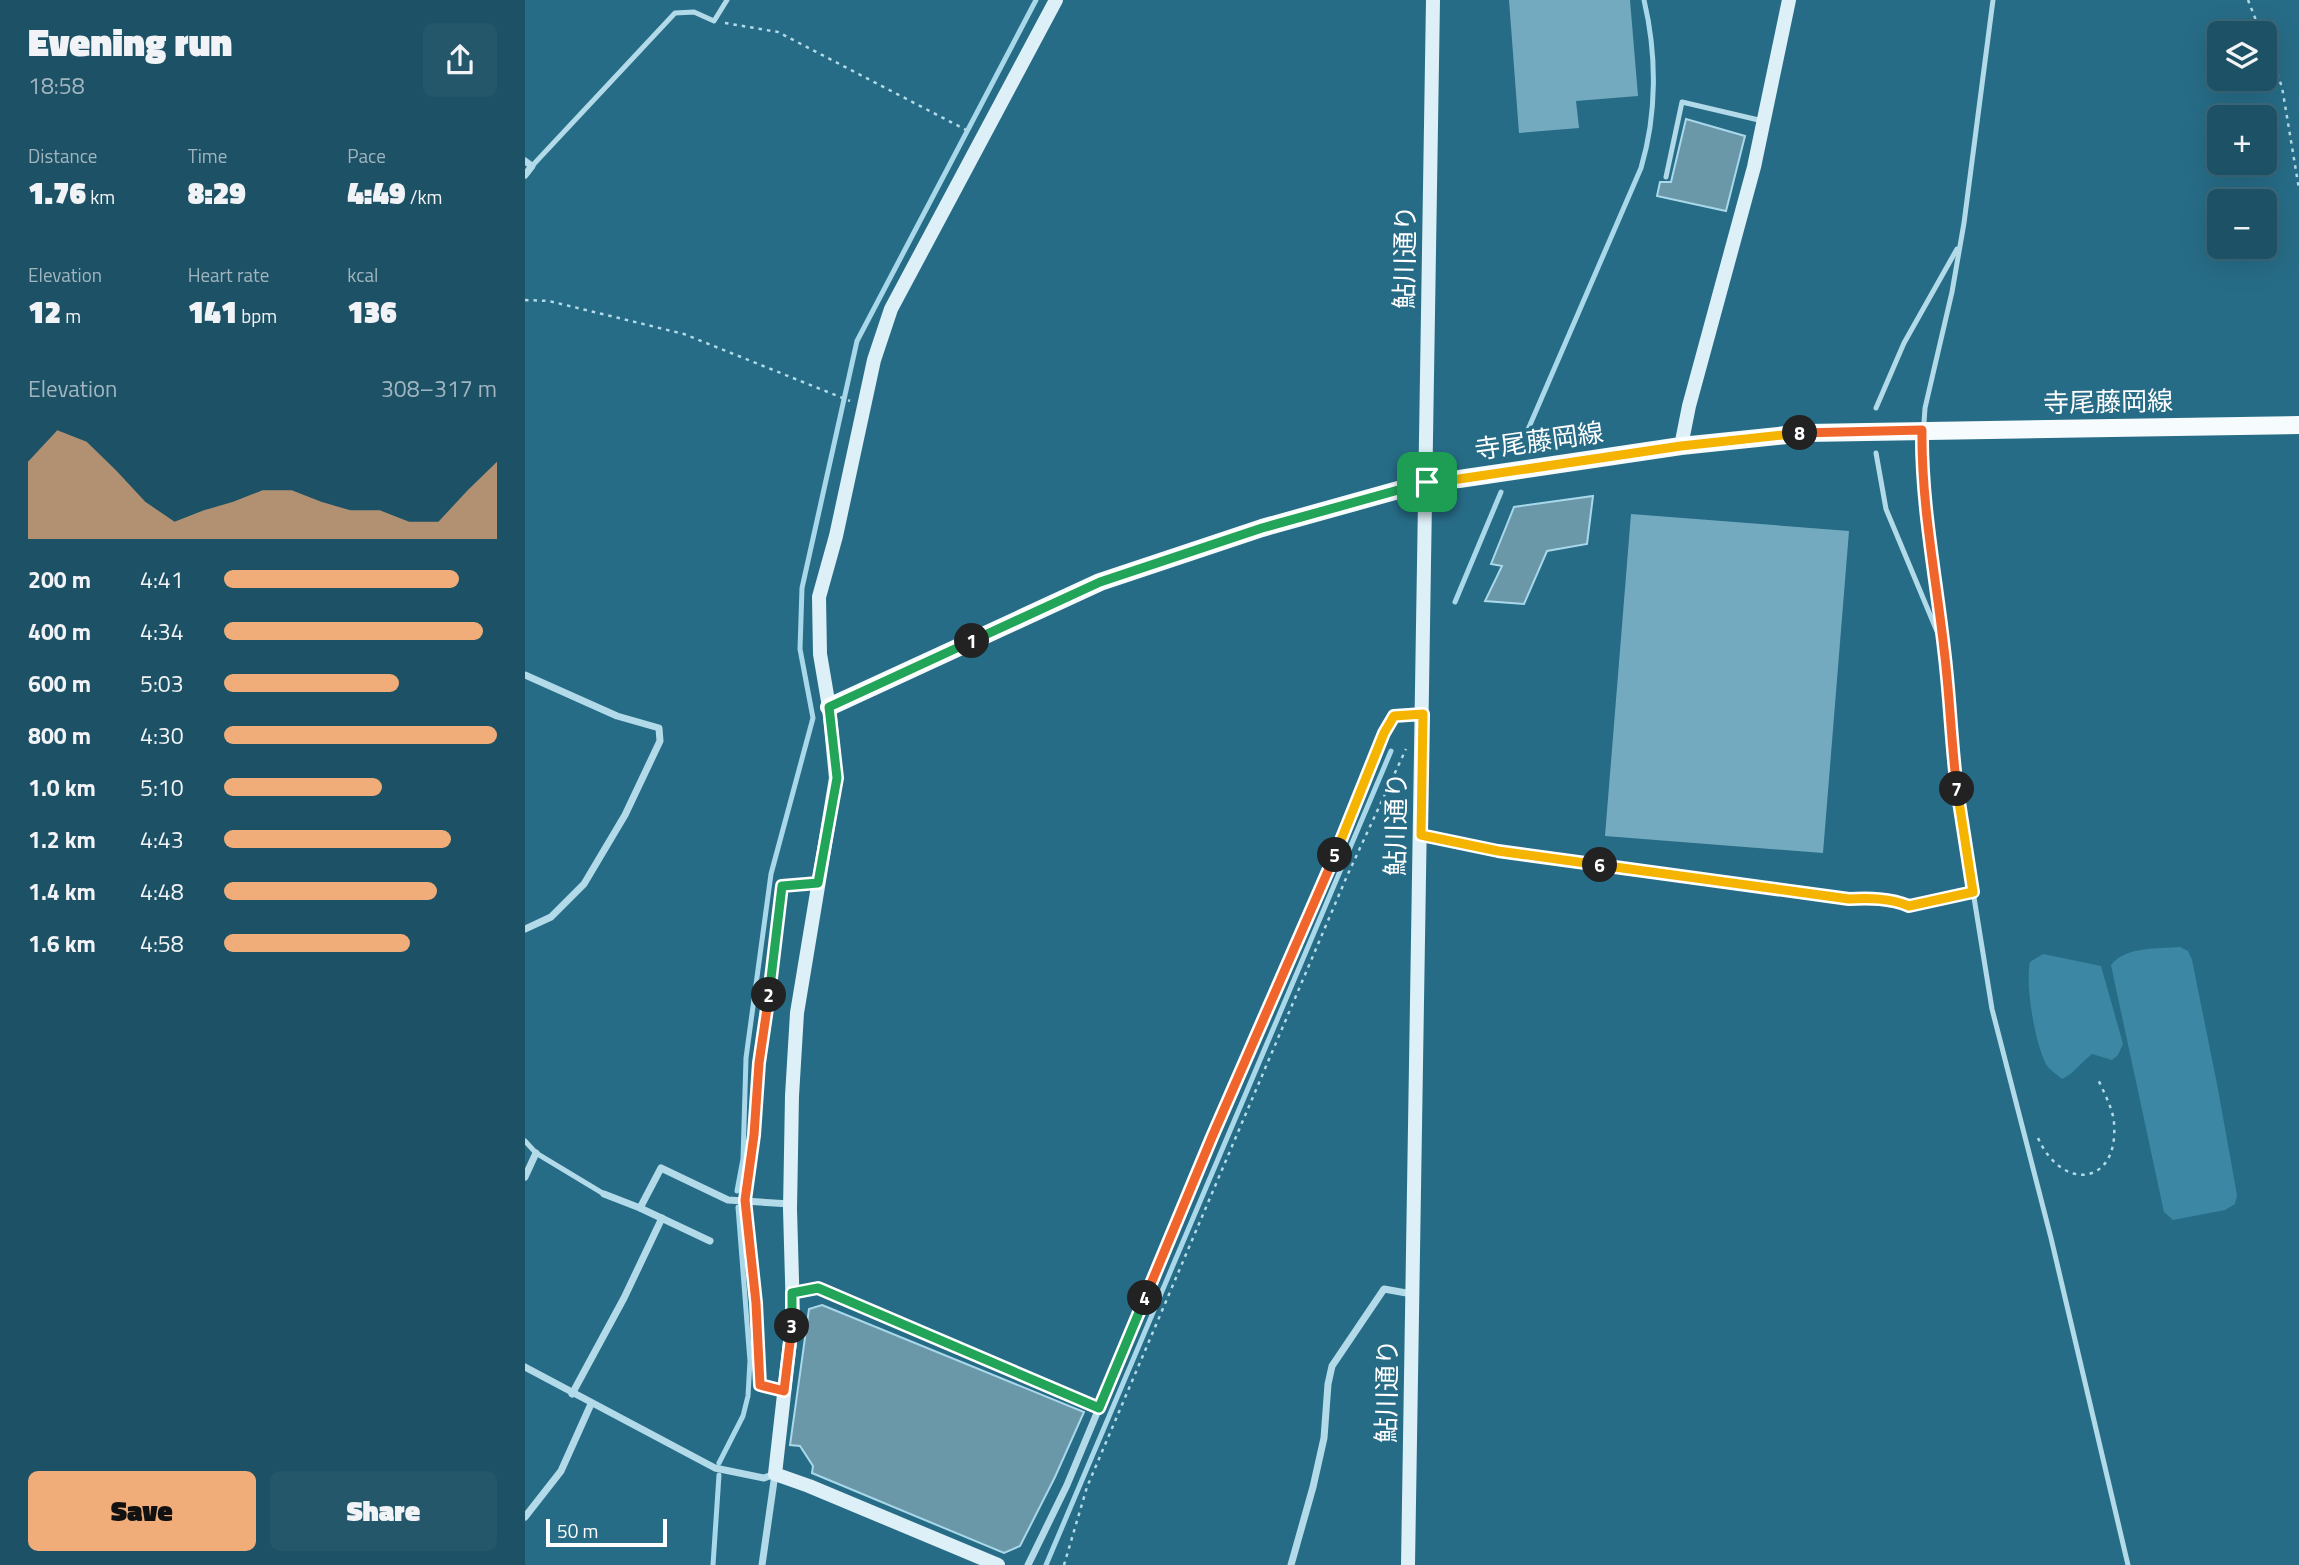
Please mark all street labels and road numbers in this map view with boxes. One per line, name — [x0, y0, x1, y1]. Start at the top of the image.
street label: 鮎川通り — [1384, 205, 1425, 309]
street label: 寺尾藤岡線 — [2043, 381, 2173, 422]
street label: 寺尾藤岡線 — [1472, 412, 1606, 469]
street label: 鮎川通り — [1375, 772, 1416, 876]
street label: 鮎川通り — [1366, 1339, 1407, 1443]

